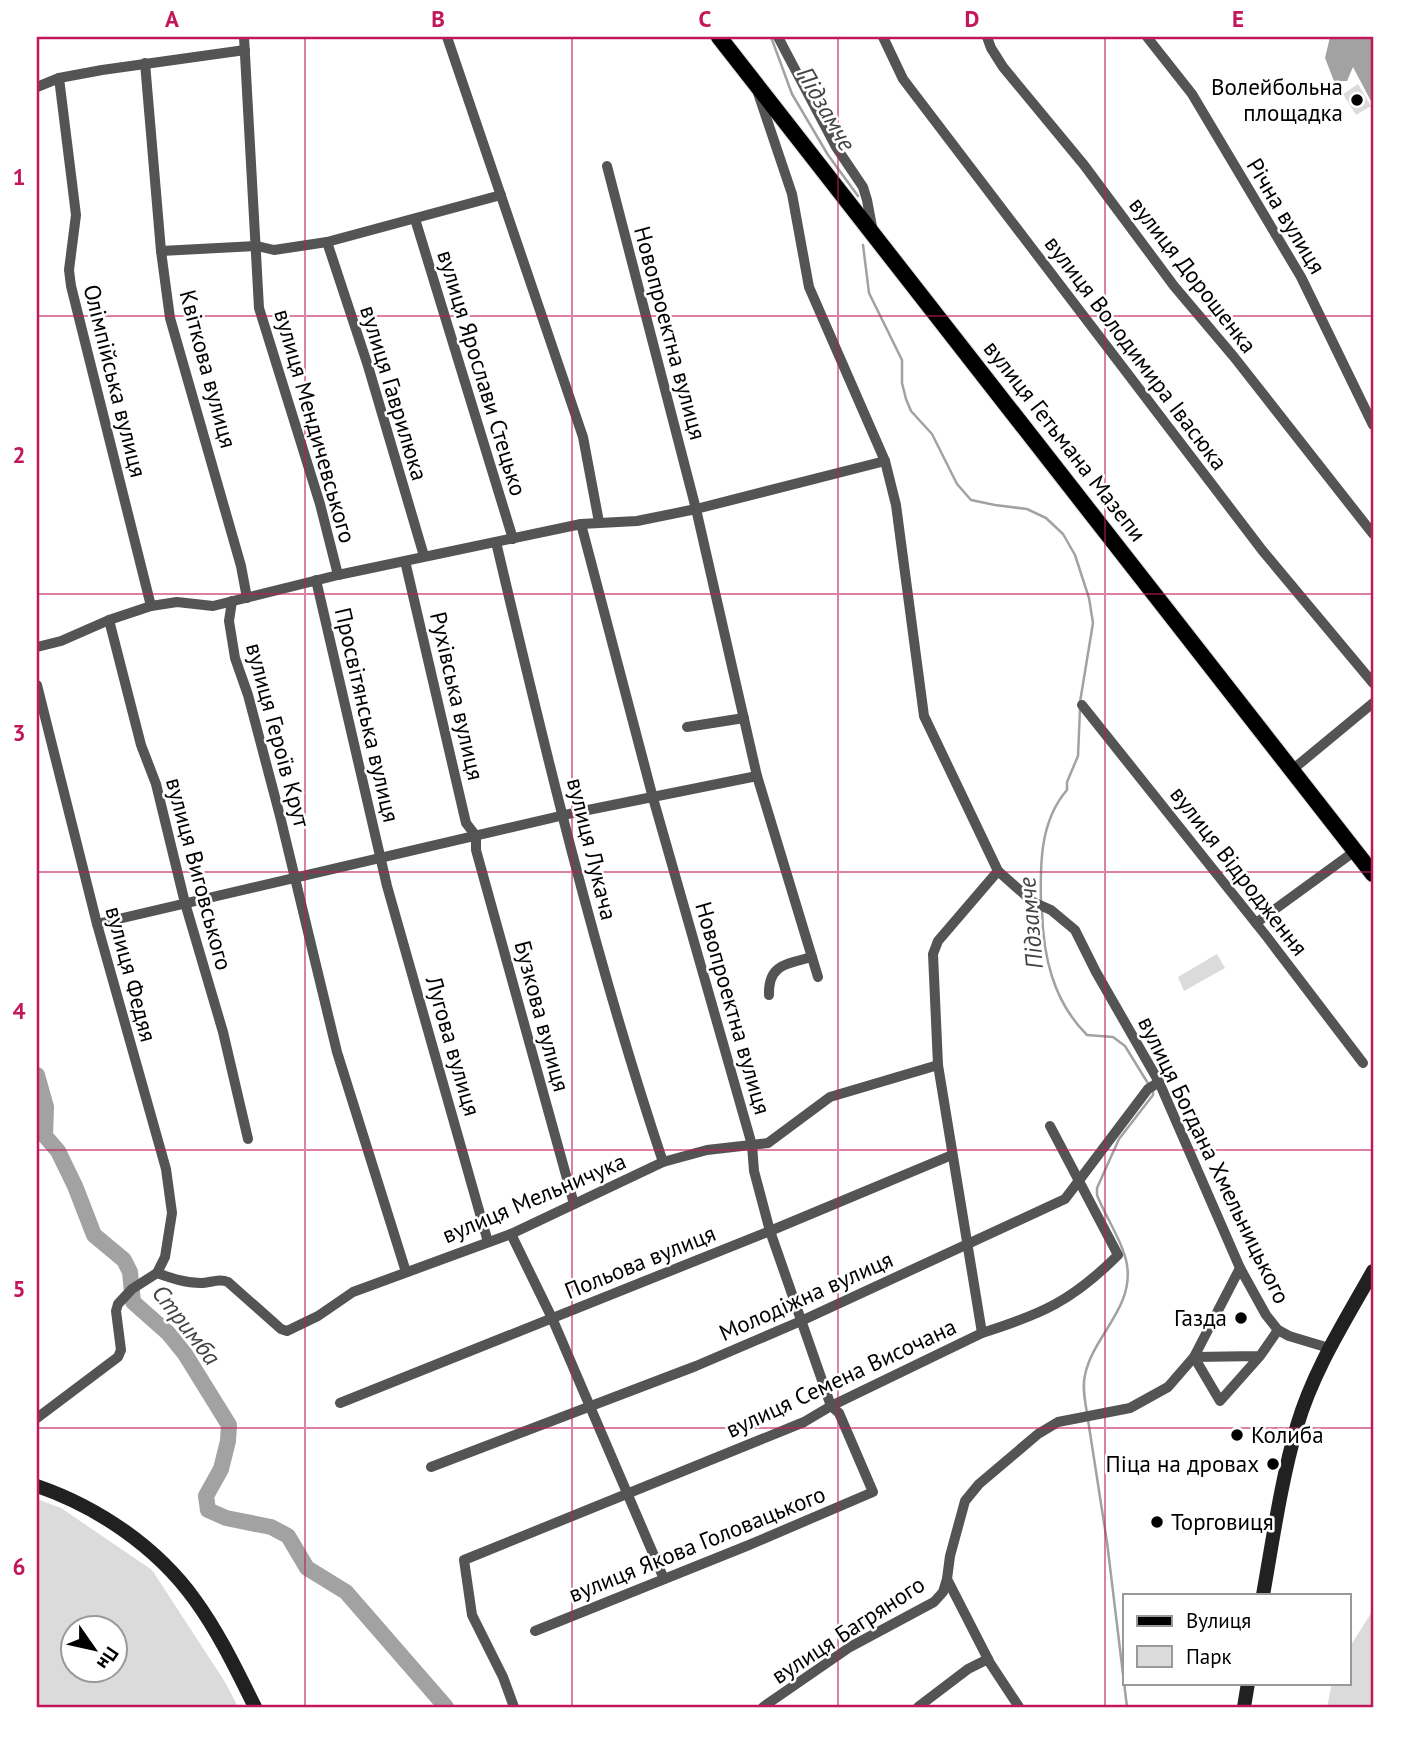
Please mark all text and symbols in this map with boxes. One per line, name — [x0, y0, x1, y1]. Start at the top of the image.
text: A — [165, 4, 179, 33]
text: B — [431, 4, 445, 33]
text: C — [699, 4, 712, 33]
text: D — [965, 4, 979, 33]
text: E — [1232, 4, 1244, 33]
water label: Підзамче — [790, 61, 863, 156]
place label: Волейбольна площадка — [1211, 72, 1343, 127]
marker: Волейбольна площадка — [1349, 92, 1365, 108]
street label: Річна вулиця — [1241, 153, 1332, 279]
text: 1 — [12, 162, 26, 191]
street label: вулиця Дорошенка — [1123, 191, 1263, 359]
street label: Новопроектна вулиця — [628, 223, 713, 443]
street label: вулиця Володимира Івасюка — [1039, 230, 1234, 476]
street label: вулиця Ярослави Стецько — [431, 246, 534, 499]
street label: Олімпійська вулиця — [77, 281, 153, 480]
street label: Квіткова вулиця — [173, 287, 244, 451]
street label: вулиця Гаврилюка — [354, 302, 435, 484]
street label: вулиця Мендичевського — [268, 306, 363, 546]
street label: вулиця Гетьмана Мазепи — [978, 334, 1153, 547]
text: 2 — [12, 440, 26, 469]
street label: Просвітянська вулиця — [329, 605, 406, 825]
street label: Рухівська вулиця — [424, 609, 491, 783]
street label: вулиця Героїв Крут — [240, 639, 317, 831]
text: 3 — [12, 718, 26, 747]
street label: вулиця Виговського — [160, 774, 239, 973]
street label: вулиця Лукача — [561, 775, 624, 923]
street label: вулиця Відродження — [1164, 780, 1315, 961]
water label: Підзамче — [1011, 876, 1050, 970]
street label: Новопроектна вулиця — [689, 898, 778, 1118]
street label: вулиця Федяя — [99, 903, 163, 1045]
street label: Бузкова вулиця — [508, 937, 577, 1095]
street label: Лугова вулиця — [419, 972, 487, 1119]
text: 4 — [12, 996, 26, 1025]
street label: вулиця Богдана Хмельницького — [1132, 1011, 1297, 1308]
street label: вулиця Мельничука — [438, 1146, 630, 1249]
street label: Польова вулиця — [560, 1218, 720, 1305]
street label: Молодіжна вулиця — [714, 1244, 897, 1347]
text: 5 — [12, 1274, 26, 1303]
water label: Стримба — [145, 1278, 228, 1371]
place label: Газда — [1174, 1303, 1227, 1332]
marker: Газда — [1233, 1310, 1249, 1326]
street label: вулиця Семена Височана — [721, 1311, 961, 1444]
place label: Колиба — [1251, 1420, 1324, 1449]
marker: Колиба — [1229, 1427, 1245, 1443]
place label: Піца на дровах — [1106, 1449, 1259, 1478]
marker: Піца на дровах — [1265, 1456, 1281, 1472]
street label: вулиця Якова Головацького — [564, 1479, 829, 1608]
place label: Торговиця — [1171, 1507, 1274, 1536]
marker: Торговиця — [1149, 1514, 1165, 1530]
text: 6 — [12, 1552, 26, 1581]
street label: вулиця Багряного — [766, 1569, 930, 1690]
legend — [1123, 1594, 1350, 1684]
text: Вулиця — [1186, 1607, 1251, 1634]
north arrow — [60, 1614, 130, 1684]
text: Пн — [92, 1643, 124, 1674]
text: Парк — [1186, 1643, 1232, 1670]

